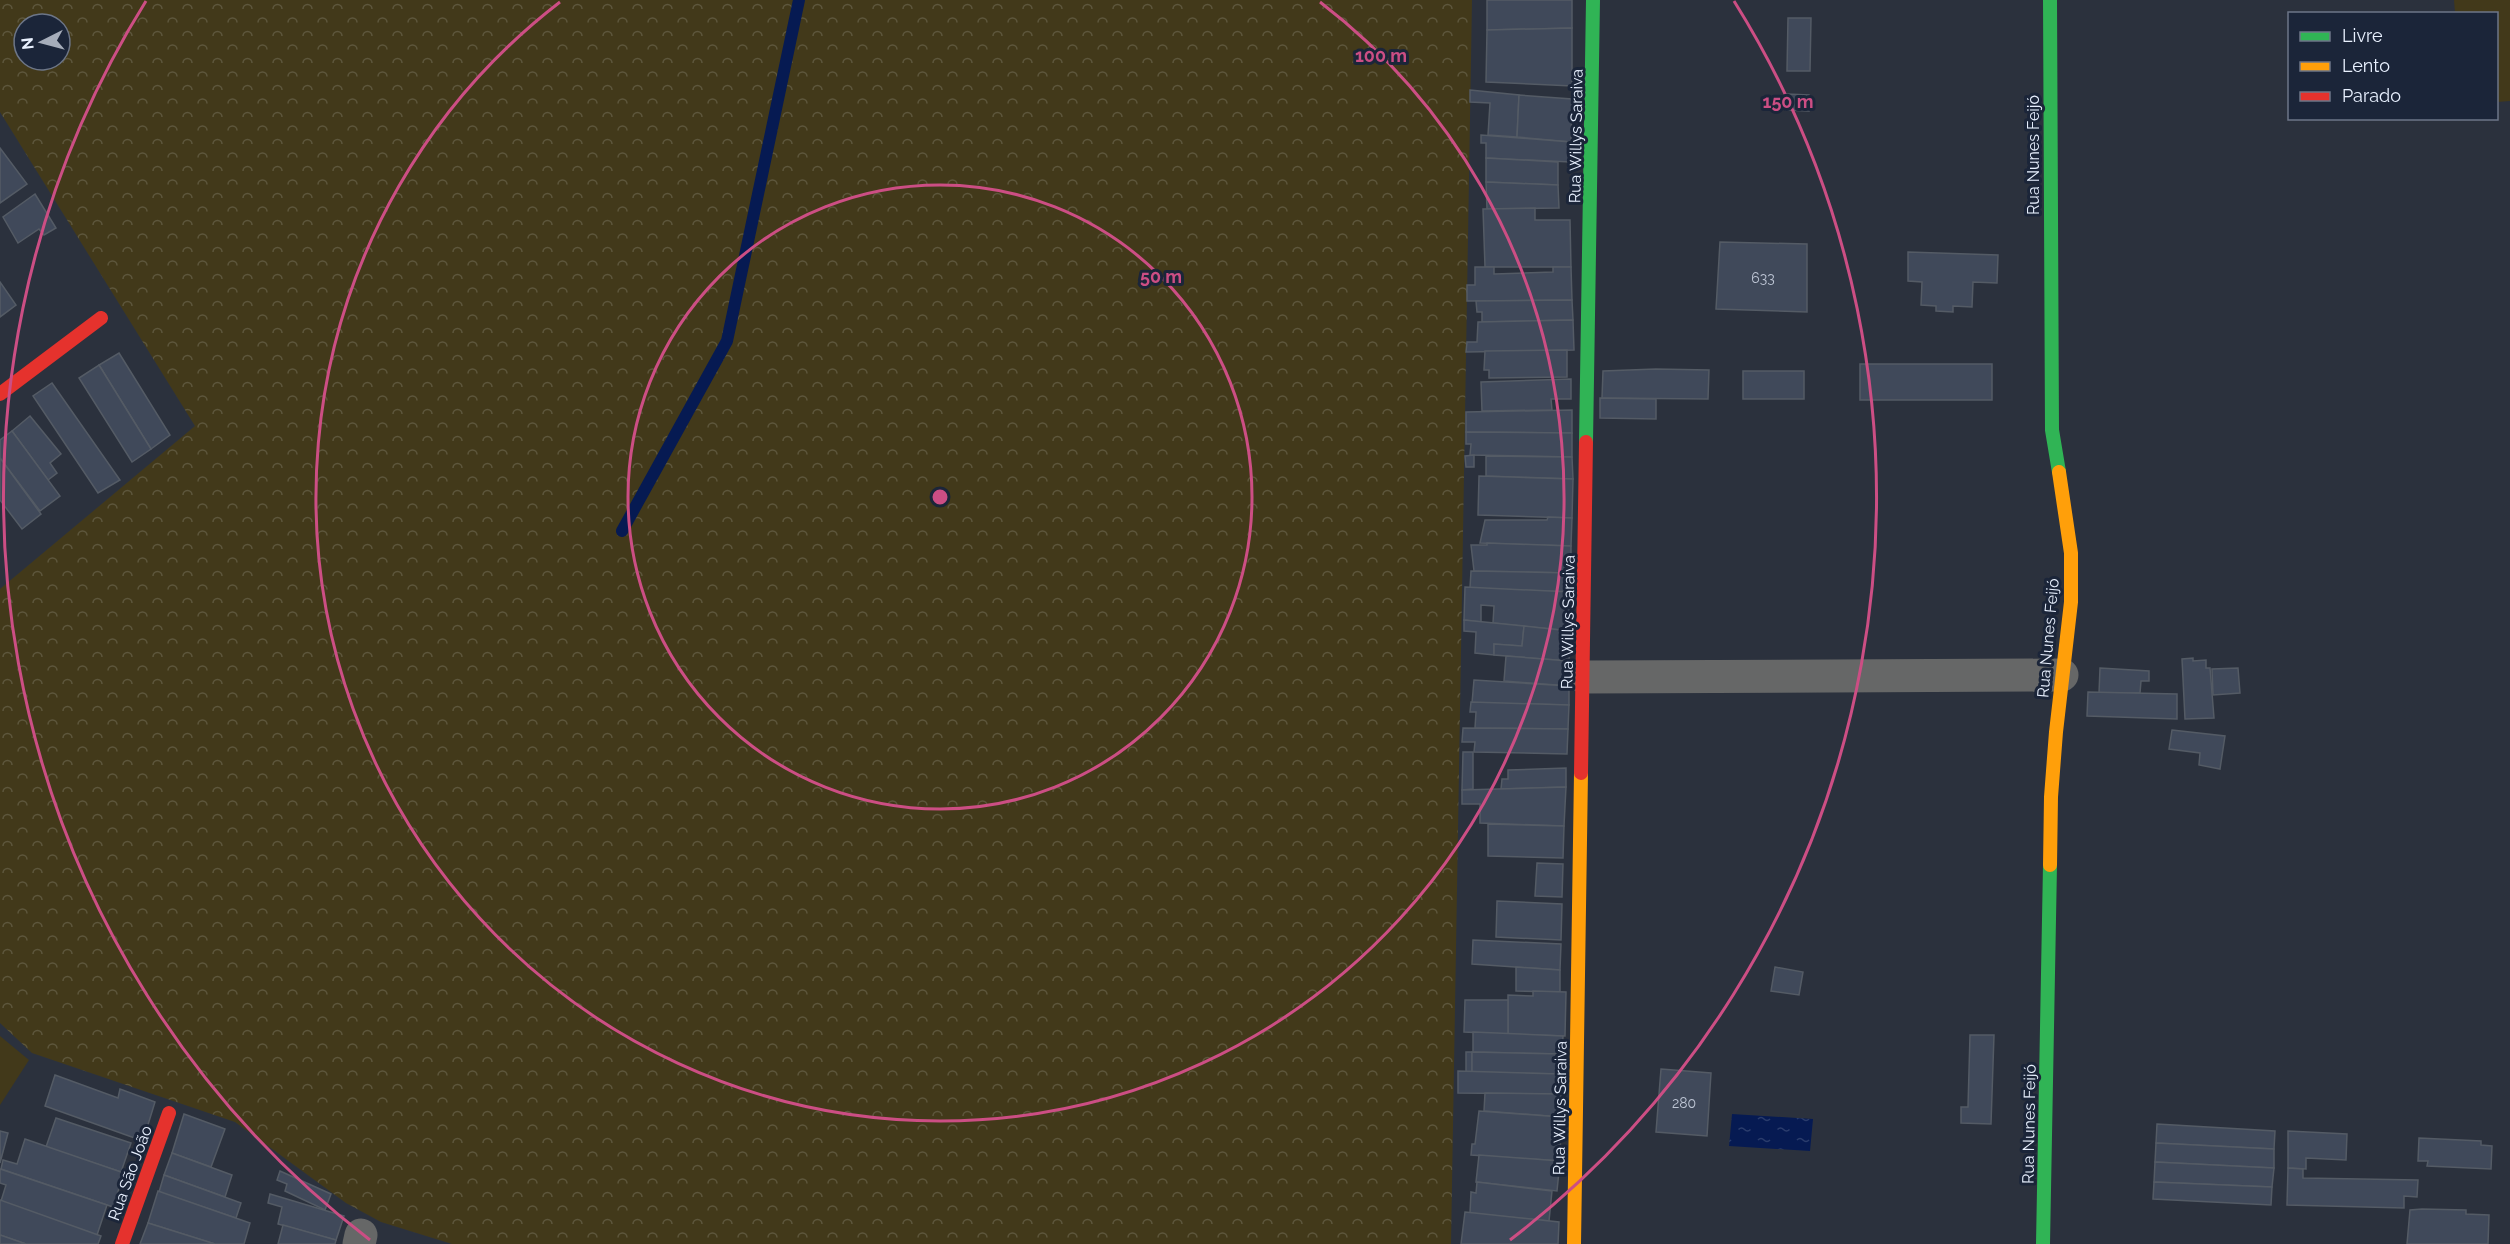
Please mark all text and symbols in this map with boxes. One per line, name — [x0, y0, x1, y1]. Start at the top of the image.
north arrow — [12, 12, 72, 72]
legend — [2288, 12, 2498, 120]
text: Livre — [2342, 25, 2383, 46]
text: N — [17, 36, 38, 51]
text: 100 m — [1355, 45, 1407, 66]
text: Lento — [2342, 55, 2390, 76]
street label: Rua Willys Saraiva — [1565, 69, 1587, 203]
text: Parado — [2342, 85, 2401, 106]
text: 150 m — [1763, 91, 1814, 112]
street label: Rua Nunes Feijó — [2024, 95, 2043, 215]
text: 50 m — [1140, 266, 1182, 287]
house number: 633 — [1751, 270, 1775, 286]
centre of rings — [930, 487, 950, 507]
street label: Rua Willys Saraiva — [1557, 555, 1579, 689]
street label: Rua Nunes Feijó — [2033, 577, 2063, 699]
street label: Rua Willys Saraiva — [1549, 1041, 1571, 1175]
street label: Rua Nunes Feijó — [2018, 1064, 2040, 1184]
house number: 280 — [1672, 1095, 1696, 1111]
street label: Rua São João — [104, 1123, 156, 1223]

